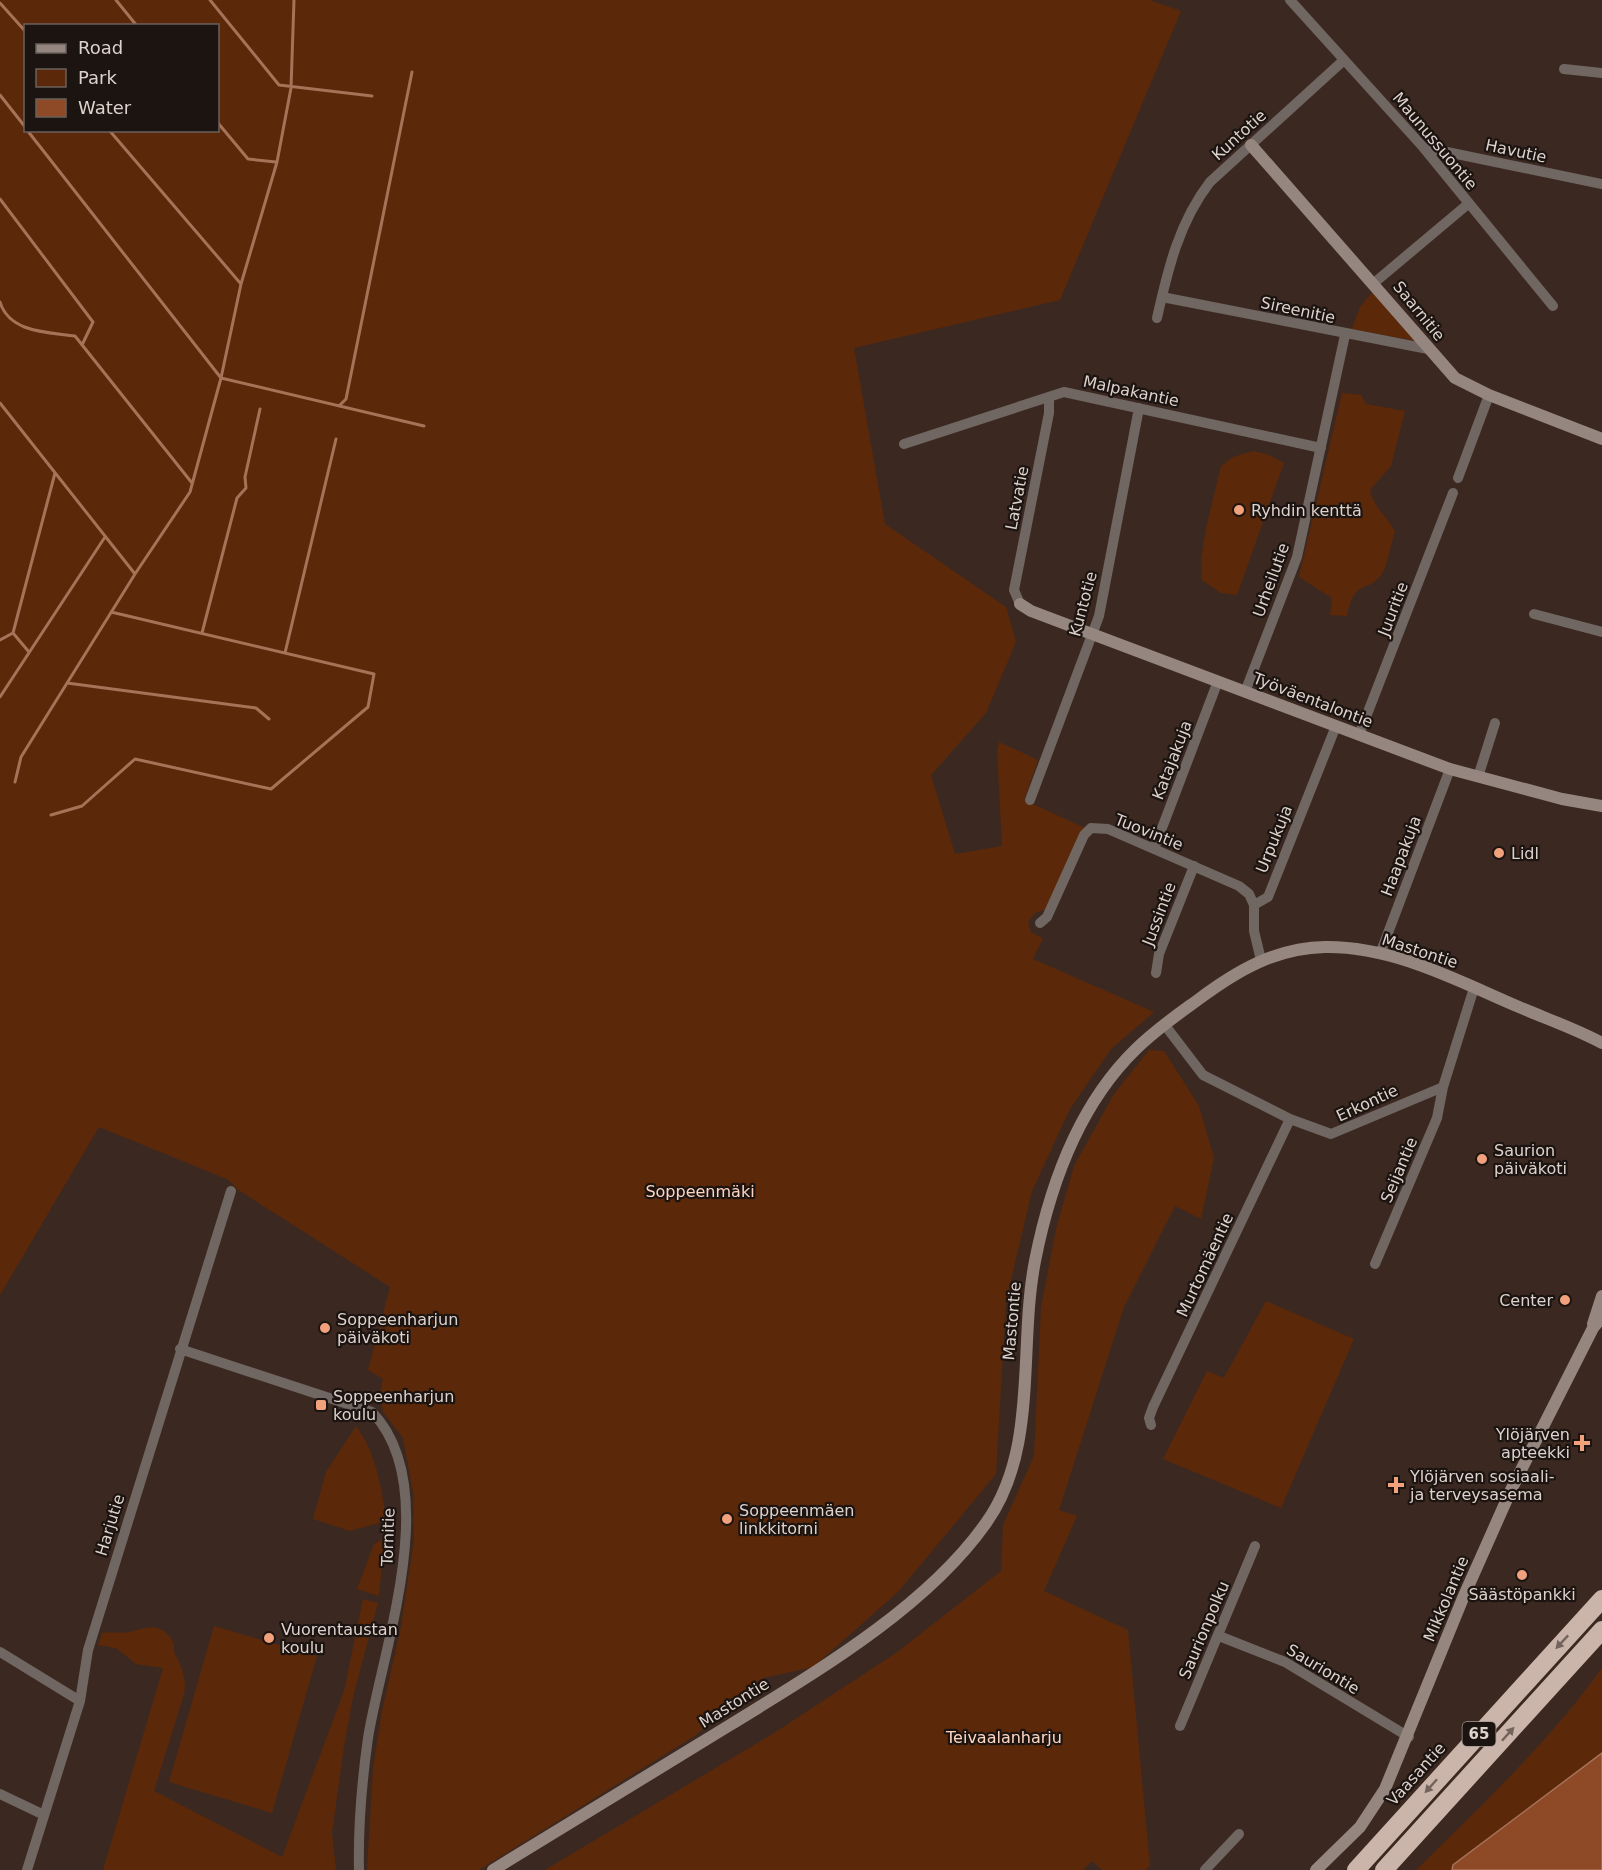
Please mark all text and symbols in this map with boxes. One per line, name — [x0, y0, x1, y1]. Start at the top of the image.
legend — [24, 24, 219, 132]
text: Road — [78, 37, 123, 58]
text: Park — [78, 67, 117, 88]
street label: Maunussuontie — [1389, 88, 1481, 194]
text: Water — [78, 97, 132, 118]
street label: Kuntotie — [1208, 106, 1270, 164]
street label: Havutie — [1484, 135, 1548, 167]
street label: Saarnitie — [1389, 277, 1449, 345]
street label: Sireenitie — [1259, 293, 1337, 327]
street label: Malpakantie — [1081, 372, 1181, 410]
street label: Latvatie — [1001, 464, 1033, 532]
place label: Ryhdin kenttä — [1251, 501, 1362, 520]
marker: Ryhdin kenttä — [1232, 503, 1246, 517]
street label: Urheilutie — [1249, 540, 1293, 620]
street label: Kuntotie — [1065, 569, 1101, 639]
street label: Juuritie — [1374, 579, 1412, 640]
street label: Työväentalontie — [1249, 668, 1376, 732]
street label: Katajakuja — [1148, 718, 1196, 802]
street label: Urpukuja — [1252, 802, 1296, 876]
street label: Tuovintie — [1111, 809, 1186, 854]
street label: Haapakuja — [1377, 813, 1425, 899]
place label: Lidl — [1511, 844, 1539, 863]
marker: Lidl — [1492, 846, 1506, 860]
street label: Jussintie — [1138, 879, 1180, 949]
street label: Mastontie — [1380, 930, 1460, 972]
street label: Erkontie — [1333, 1080, 1401, 1126]
street label: Seijantie — [1377, 1134, 1421, 1206]
place label: Saurion päiväkoti — [1494, 1141, 1567, 1178]
marker: Saurion päiväkoti — [1475, 1152, 1489, 1166]
park label: Soppeenmäki — [645, 1182, 755, 1201]
street label: Murtomäentie — [1173, 1210, 1237, 1320]
street label: Mastontie — [999, 1281, 1025, 1361]
place label: Center — [1499, 1291, 1553, 1310]
marker: Center — [1558, 1293, 1572, 1307]
place label: Soppeenharjun päiväkoti — [337, 1310, 458, 1347]
marker: Soppeenharjun päiväkoti — [318, 1321, 332, 1335]
place label: Soppeenharjun koulu — [333, 1387, 454, 1424]
marker: Soppeenharjun koulu — [314, 1398, 328, 1412]
place label: Ylöjärven apteekki — [1495, 1425, 1570, 1462]
marker: Ylöjärven apteekki — [1575, 1436, 1589, 1450]
place label: Ylöjärven sosiaali- ja terveysasema — [1409, 1467, 1555, 1504]
marker: Ylöjärven sosiaali- ja terveysasema — [1387, 1476, 1405, 1494]
street label: Harjutie — [92, 1492, 128, 1558]
place label: Soppeenmäen linkkitorni — [739, 1501, 854, 1538]
street label: Tornitie — [377, 1508, 399, 1567]
marker: Soppeenmäen linkkitorni — [720, 1512, 734, 1526]
street label: Mikkolantie — [1419, 1553, 1473, 1645]
marker: Säästöpankki — [1515, 1568, 1529, 1582]
street label: Saurionpolku — [1175, 1578, 1233, 1682]
place label: Säästöpankki — [1468, 1585, 1576, 1604]
place label: Vuorentaustan koulu — [281, 1620, 398, 1657]
marker: Vuorentaustan koulu — [262, 1631, 276, 1645]
one-way arrow — [1556, 1634, 1570, 1648]
street label: Sauriontie — [1283, 1640, 1363, 1698]
street label: Mastontie — [696, 1674, 772, 1732]
road number: 65 — [1462, 1722, 1496, 1746]
one-way arrow — [1501, 1726, 1515, 1741]
park label: Teivaalanharju — [945, 1728, 1062, 1747]
street label: Vaasantie — [1383, 1739, 1449, 1809]
one-way arrow — [1425, 1779, 1439, 1793]

